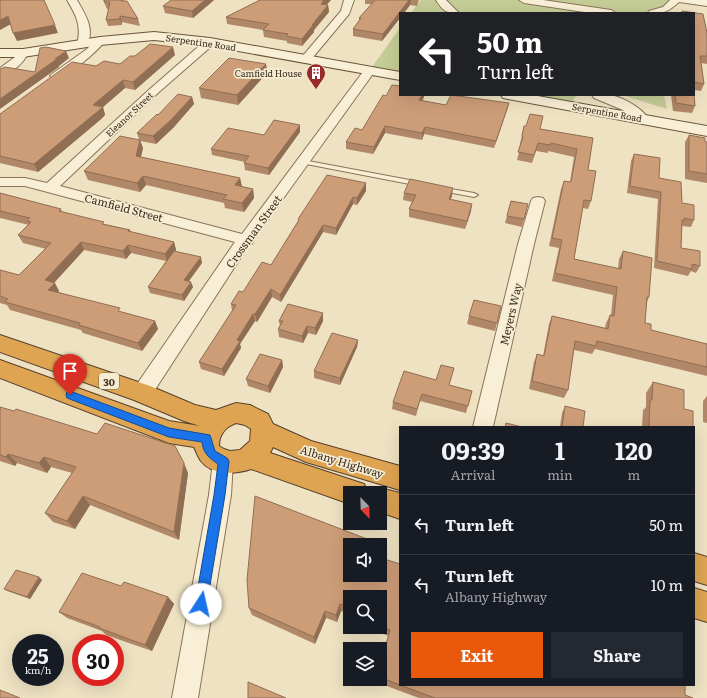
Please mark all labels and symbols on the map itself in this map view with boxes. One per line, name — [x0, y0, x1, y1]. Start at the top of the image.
street label: Serpentine Road — [165, 30, 238, 54]
building icon: Camfield House — [305, 62, 327, 90]
place label: Camfield House — [235, 66, 302, 80]
street label: Eleanor Street — [102, 88, 156, 140]
street label: Serpentine Road — [571, 99, 644, 125]
street label: Camfield Street — [83, 189, 166, 225]
street label: Crossman Street — [221, 191, 285, 271]
street label: Meyers Way — [495, 280, 525, 347]
pin — [53, 354, 87, 395]
road number: 30 — [99, 373, 119, 389]
street label: Albany Highway — [298, 441, 386, 481]
north arrow — [343, 486, 387, 530]
position arrow — [180, 583, 222, 625]
speed limit sign: 30 — [72, 634, 124, 686]

